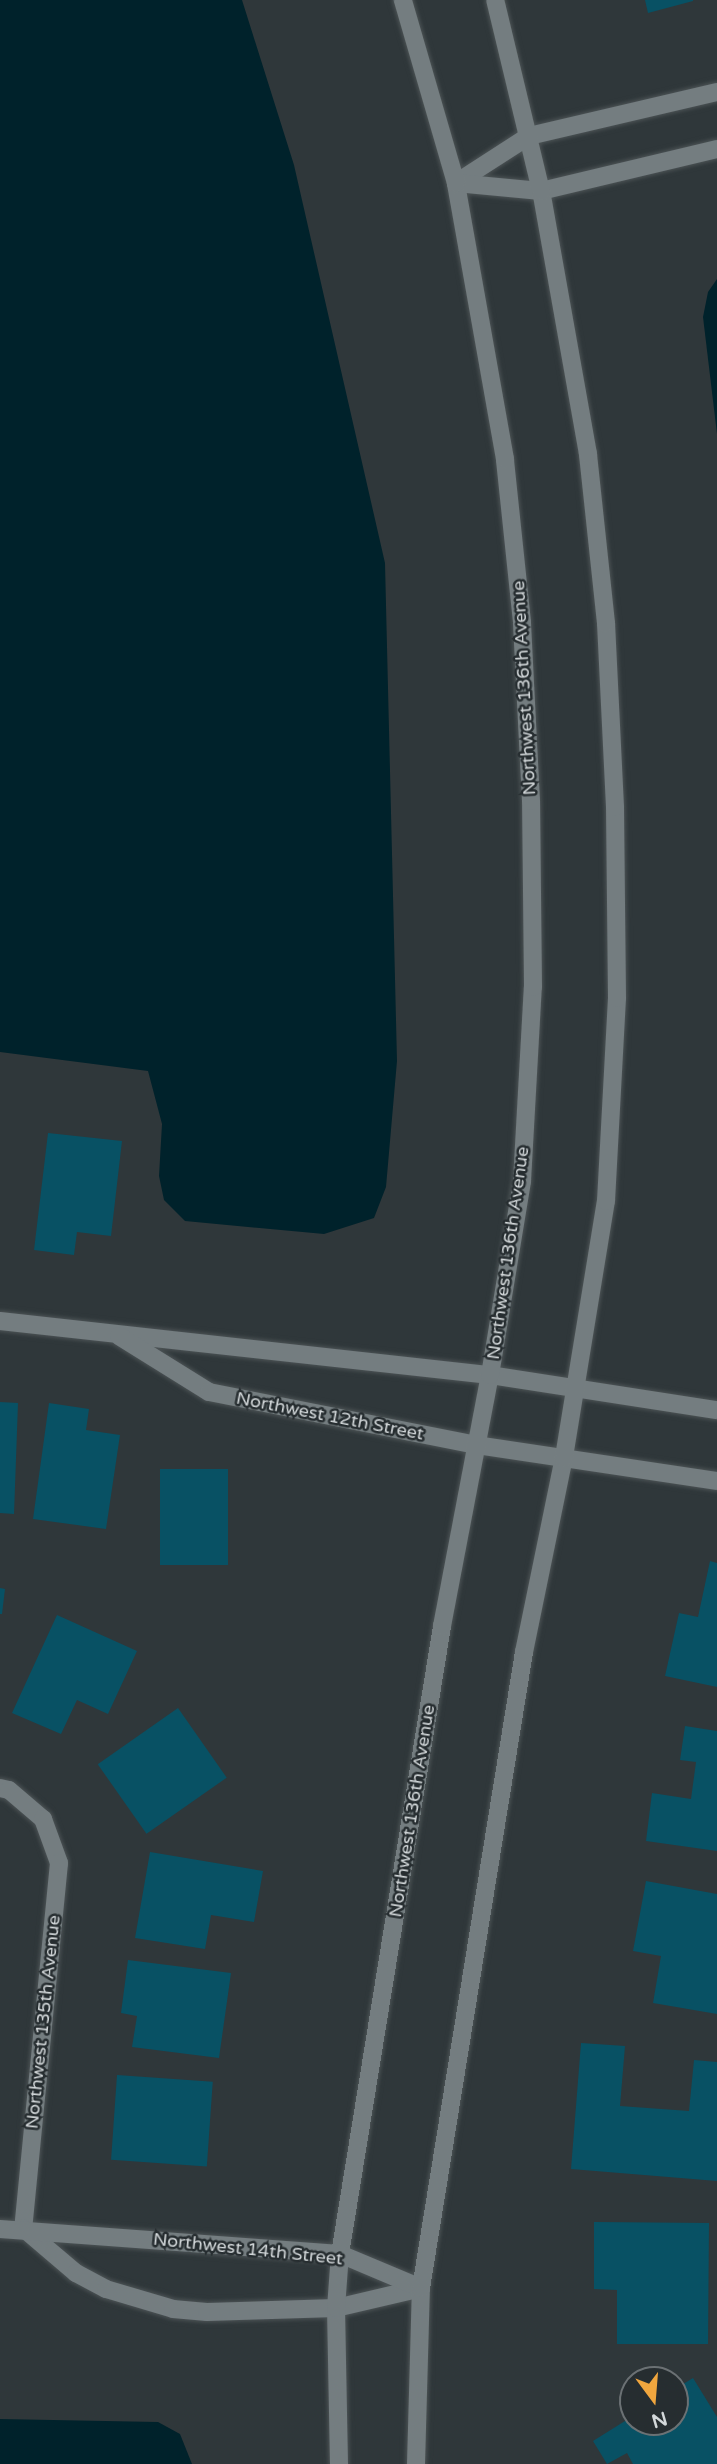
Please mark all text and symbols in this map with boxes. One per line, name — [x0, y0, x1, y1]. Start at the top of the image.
street label: Northwest 136th Avenue — [508, 580, 540, 796]
street label: Northwest 136th Avenue — [482, 1145, 534, 1361]
street label: Northwest 12th Street — [234, 1387, 426, 1445]
street label: Northwest 136th Avenue — [385, 1703, 439, 1919]
street label: Northwest 135th Avenue — [21, 1914, 65, 2130]
street label: Northwest 14th Street — [152, 2228, 344, 2270]
north arrow — [619, 2366, 689, 2436]
text: N — [649, 2407, 670, 2432]

